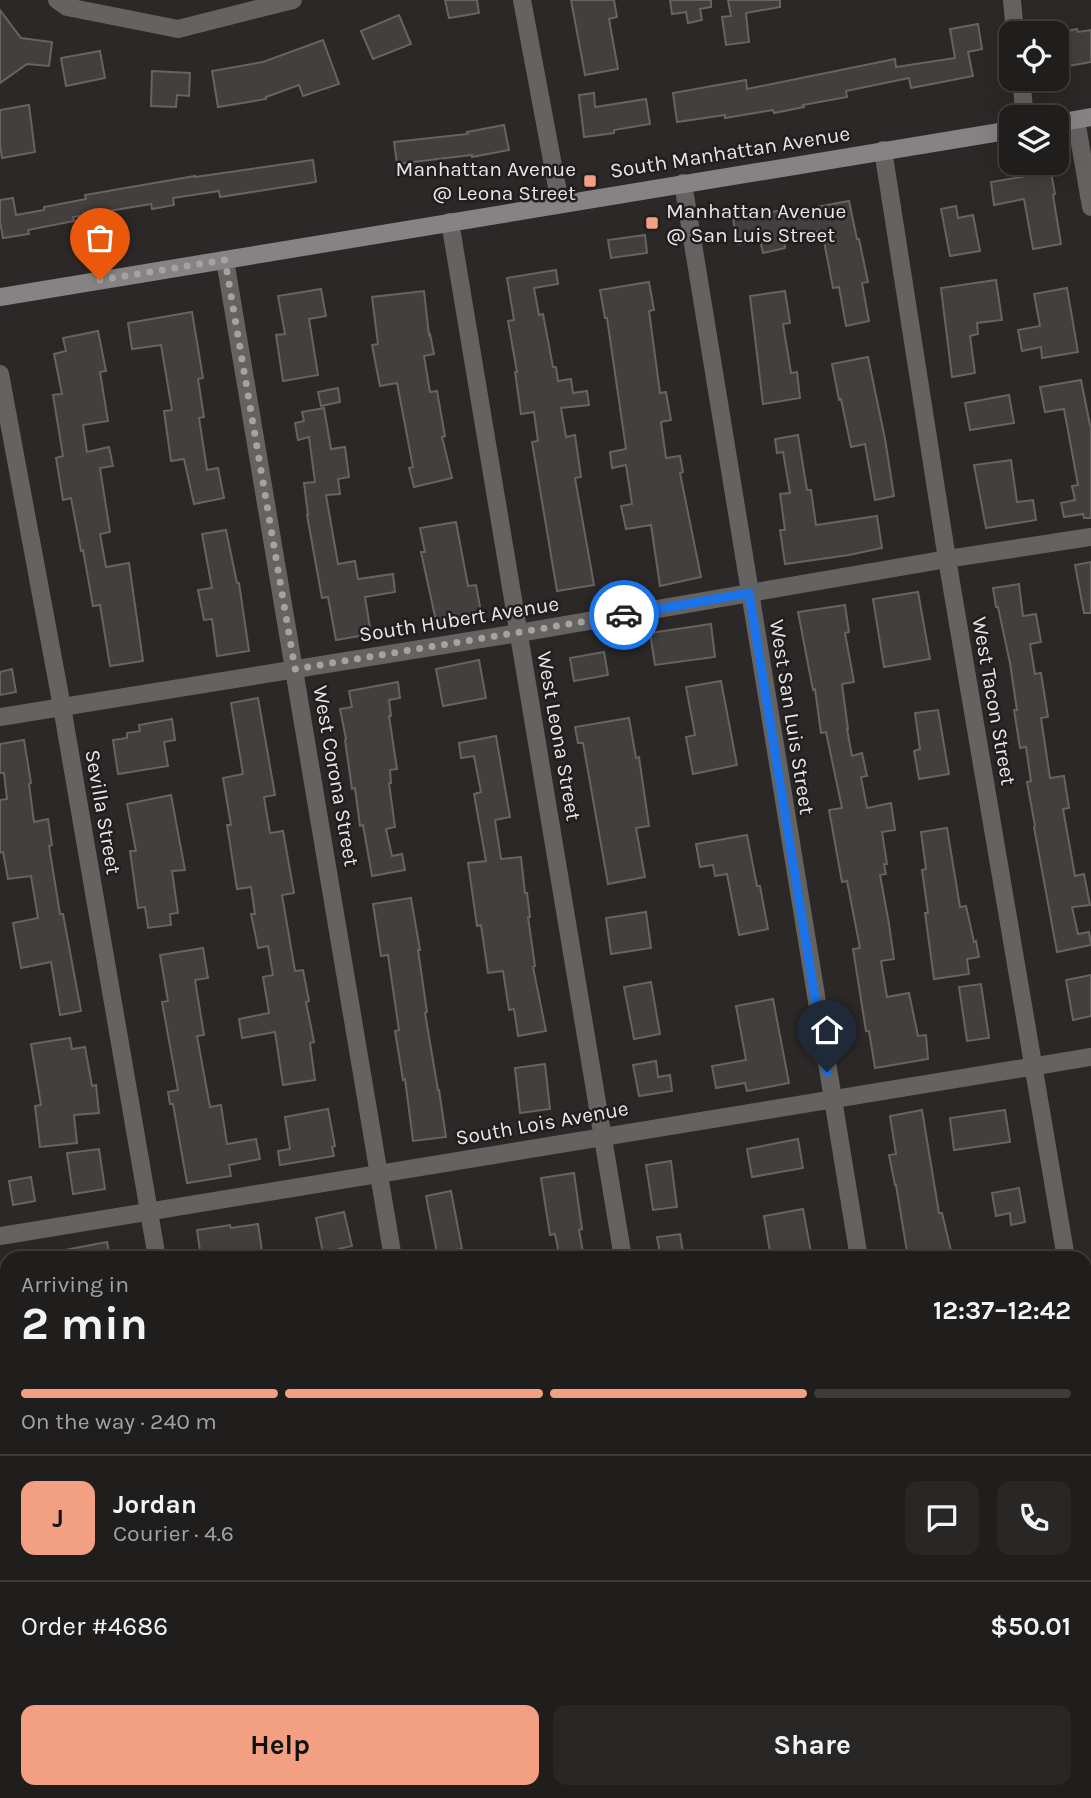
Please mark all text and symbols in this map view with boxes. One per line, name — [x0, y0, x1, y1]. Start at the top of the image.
map controls — [999, 21, 1069, 175]
button: locate — [999, 21, 1069, 91]
button: layers — [999, 105, 1069, 175]
street label: South Manhattan Avenue — [608, 121, 852, 183]
place label: Manhattan Avenue @ Leona Street — [396, 157, 576, 205]
marker: Manhattan Avenue @ Leona Street — [582, 173, 598, 189]
place label: Manhattan Avenue @ San Luis Street — [666, 199, 846, 247]
pin — [70, 208, 130, 280]
marker: Manhattan Avenue @ San Luis Street — [644, 215, 660, 231]
icon: bag — [81, 219, 119, 257]
courier — [589, 580, 659, 650]
street label: South Hubert Avenue — [357, 591, 561, 647]
icon: car — [605, 596, 643, 634]
street label: West Tacon Street — [967, 615, 1021, 787]
street label: West San Luis Street — [765, 618, 819, 816]
street label: West Leona Street — [532, 649, 586, 823]
street label: West Corona Street — [308, 684, 364, 868]
street label: Sevilla Street — [80, 748, 126, 876]
pin — [797, 1000, 857, 1072]
icon: home — [808, 1011, 846, 1049]
street label: South Lois Avenue — [454, 1096, 630, 1150]
text: Arriving in — [21, 1271, 129, 1298]
text: 12:37–12:42 — [933, 1295, 1071, 1326]
text: 2 min — [21, 1297, 148, 1351]
text: On the way · 240 m — [21, 1408, 217, 1435]
button: chat — [905, 1481, 979, 1555]
button: phone — [997, 1481, 1071, 1555]
text: Jordan — [113, 1489, 197, 1520]
text: J — [52, 1503, 64, 1534]
text: Courier · 4.6 — [113, 1520, 234, 1547]
text: Order #4686 — [21, 1611, 168, 1642]
text: $50.01 — [990, 1611, 1071, 1642]
button: Help — [21, 1705, 539, 1785]
button: Share — [553, 1705, 1071, 1785]

